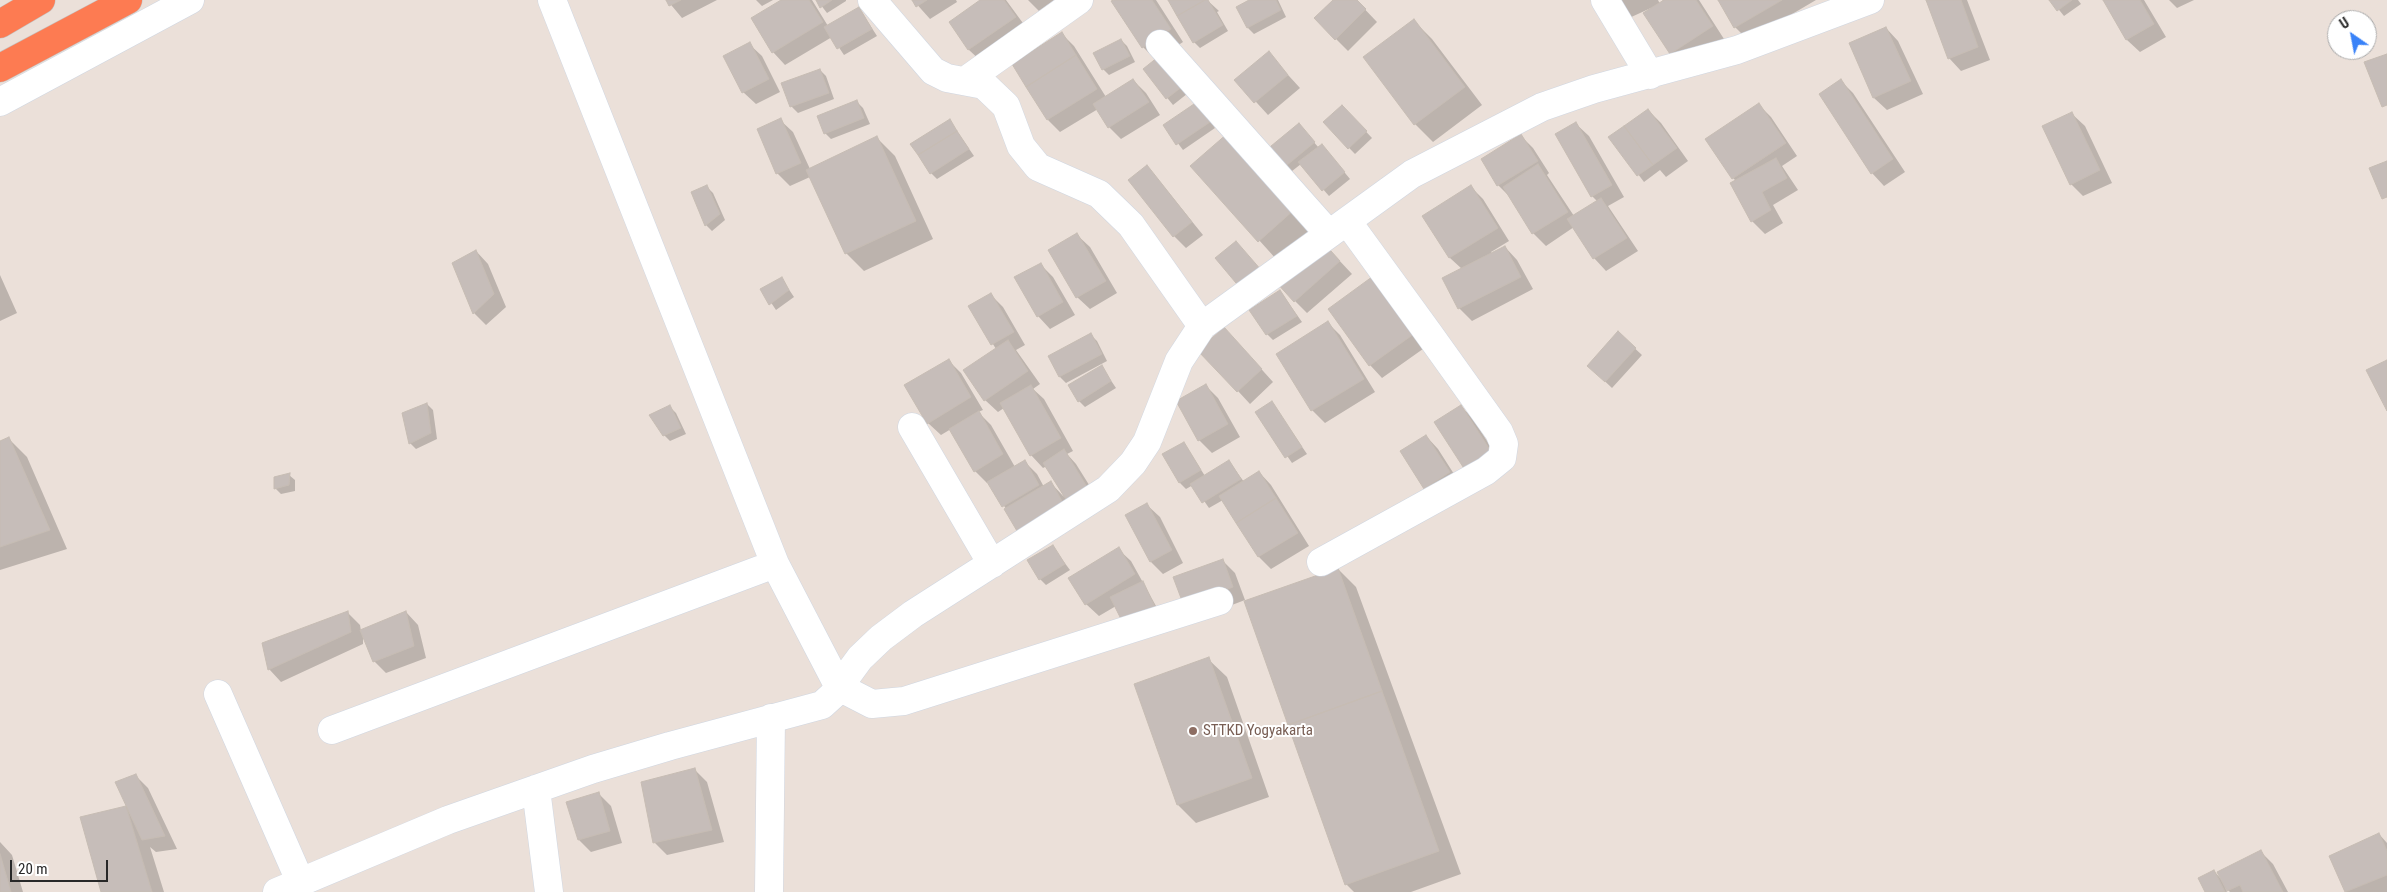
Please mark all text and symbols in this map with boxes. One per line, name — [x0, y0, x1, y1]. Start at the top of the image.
north arrow — [2327, 10, 2377, 60]
text: U — [2337, 14, 2352, 32]
place label: STTKD Yogyakarta — [1203, 722, 1313, 740]
marker: STTKD Yogyakarta — [1187, 725, 1199, 737]
scale bar — [12, 850, 110, 882]
text: 20 m — [18, 860, 48, 878]

